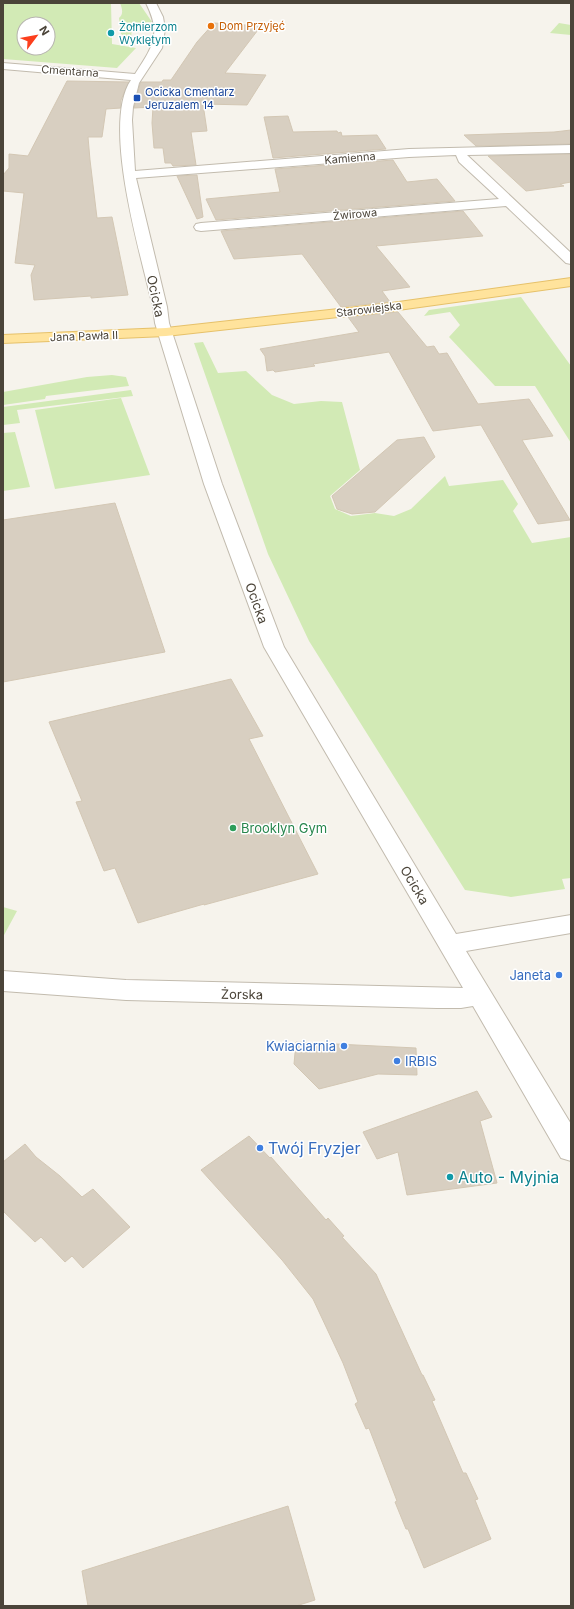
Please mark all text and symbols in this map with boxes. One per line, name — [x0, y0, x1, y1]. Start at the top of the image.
north arrow — [16, 16, 56, 56]
place label: Dom Przyjęć — [219, 19, 285, 33]
place label: Żołnierzom Wyklętym — [119, 20, 177, 47]
marker: Dom Przyjęć — [206, 21, 216, 31]
text: N — [36, 23, 53, 38]
marker: Żołnierzom Wyklętym — [106, 28, 116, 38]
street label: Cmentarna — [41, 62, 99, 80]
place label: Ocicka Cmentarz Jeruzalem 14 — [145, 85, 235, 112]
marker: Ocicka Cmentarz Jeruzalem 14 — [132, 93, 142, 103]
street label: Kamienna — [324, 149, 376, 167]
street label: Żwirowa — [332, 205, 378, 223]
street label: Ocicka — [144, 274, 168, 318]
street label: Starowiejska — [335, 298, 403, 320]
street label: Jana Pawła II — [50, 328, 118, 344]
street label: Ocicka — [242, 580, 272, 626]
place label: Brooklyn Gym — [241, 820, 327, 836]
marker: Brooklyn Gym — [228, 823, 238, 833]
street label: Ocicka — [397, 863, 433, 907]
place label: Janeta — [509, 967, 551, 983]
marker: Janeta — [554, 970, 564, 980]
street label: Żorska — [221, 986, 263, 1002]
place label: Kwiaciarnia — [266, 1038, 336, 1054]
marker: Kwiaciarnia — [339, 1041, 349, 1051]
place label: IRBIS — [405, 1053, 437, 1069]
marker: IRBIS — [392, 1056, 402, 1066]
place label: Twój Fryzjer — [268, 1138, 360, 1158]
marker: Twój Fryzjer — [255, 1143, 265, 1153]
place label: Auto - Myjnia — [458, 1167, 559, 1187]
marker: Auto - Myjnia — [445, 1172, 455, 1182]

